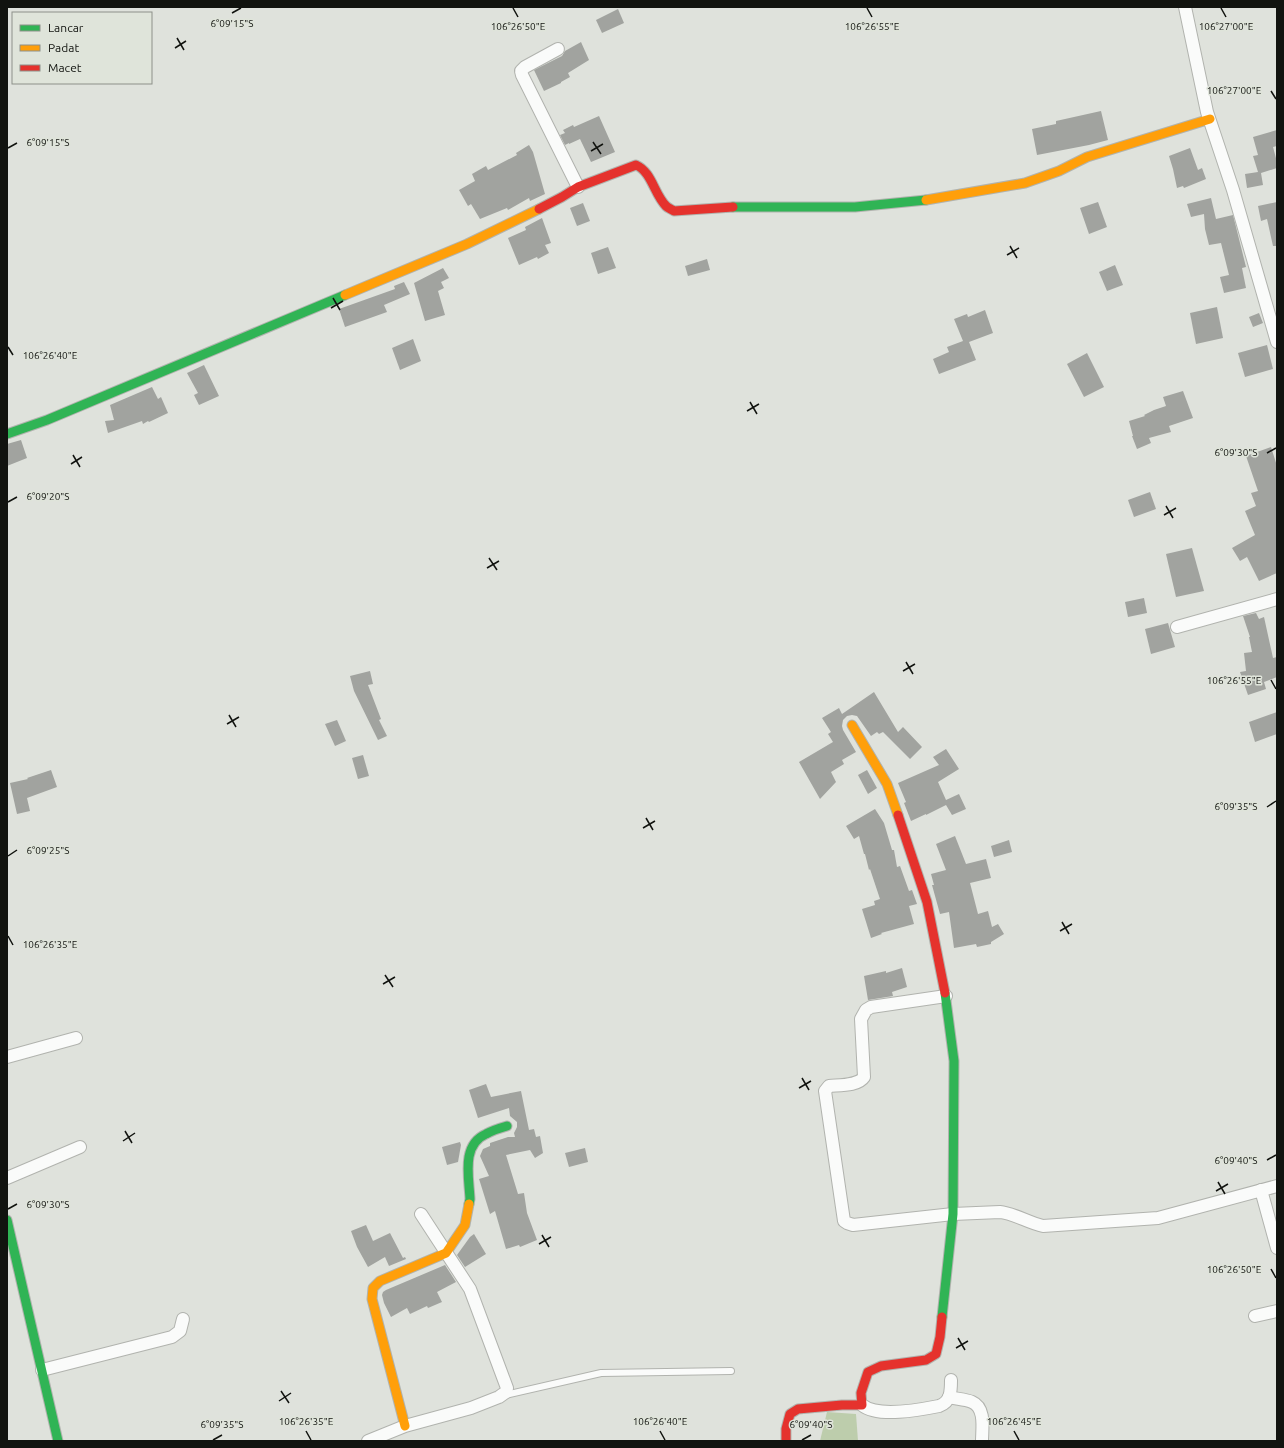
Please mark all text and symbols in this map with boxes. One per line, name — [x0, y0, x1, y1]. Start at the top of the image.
legend — [12, 12, 152, 84]
text: 6°09'15"S — [210, 18, 254, 29]
text: Lancar — [48, 21, 84, 34]
text: 106°26'50"E — [491, 21, 546, 32]
text: 106°26'55"E — [845, 21, 900, 32]
text: 106°27'00"E — [1199, 21, 1254, 32]
text: Padat — [48, 41, 79, 54]
text: Macet — [48, 61, 82, 74]
text: 106°27'00"E — [1207, 85, 1262, 96]
text: 6°09'15"S — [26, 137, 70, 148]
text: 106°26'40"E — [23, 350, 78, 361]
text: 6°09'30"S — [1214, 447, 1258, 458]
text: 6°09'20"S — [26, 491, 70, 502]
text: 106°26'55"E — [1207, 675, 1262, 686]
text: 6°09'35"S — [1214, 801, 1258, 812]
text: 6°09'25"S — [26, 845, 70, 856]
text: 106°26'35"E — [23, 939, 78, 950]
text: 6°09'40"S — [1214, 1155, 1258, 1166]
text: 6°09'30"S — [26, 1199, 70, 1210]
text: 106°26'50"E — [1207, 1264, 1262, 1275]
text: 106°26'35"E — [279, 1416, 334, 1427]
text: 106°26'40"E — [633, 1416, 688, 1427]
text: 106°26'45"E — [987, 1416, 1042, 1427]
text: 6°09'35"S — [200, 1419, 244, 1430]
text: 6°09'40"S — [789, 1419, 833, 1430]

